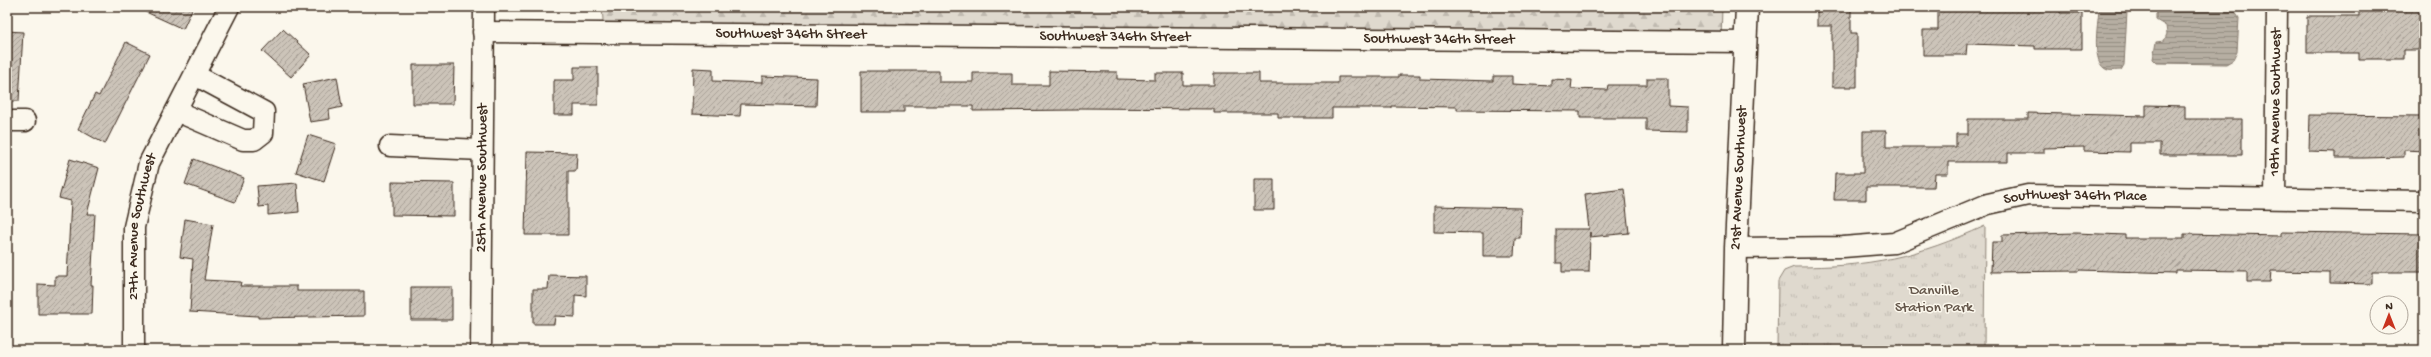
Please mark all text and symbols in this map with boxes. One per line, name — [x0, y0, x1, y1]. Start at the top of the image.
street label: Southwest 346th Street — [715, 25, 868, 44]
street label: 18th Avenue Southwest — [2266, 26, 2286, 177]
street label: Southwest 346th Street — [1039, 27, 1192, 47]
street label: Southwest 346th Street — [1363, 30, 1516, 49]
street label: 25th Avenue Southwest — [473, 102, 492, 252]
street label: 21st Avenue Southwest — [1727, 104, 1752, 251]
street label: 27th Avenue Southwest — [125, 149, 162, 300]
street label: Southwest 346th Place — [2002, 186, 2147, 209]
park label: Danville Station Park — [1895, 282, 1974, 317]
north arrow — [2369, 295, 2409, 335]
text: N — [2385, 301, 2393, 313]

